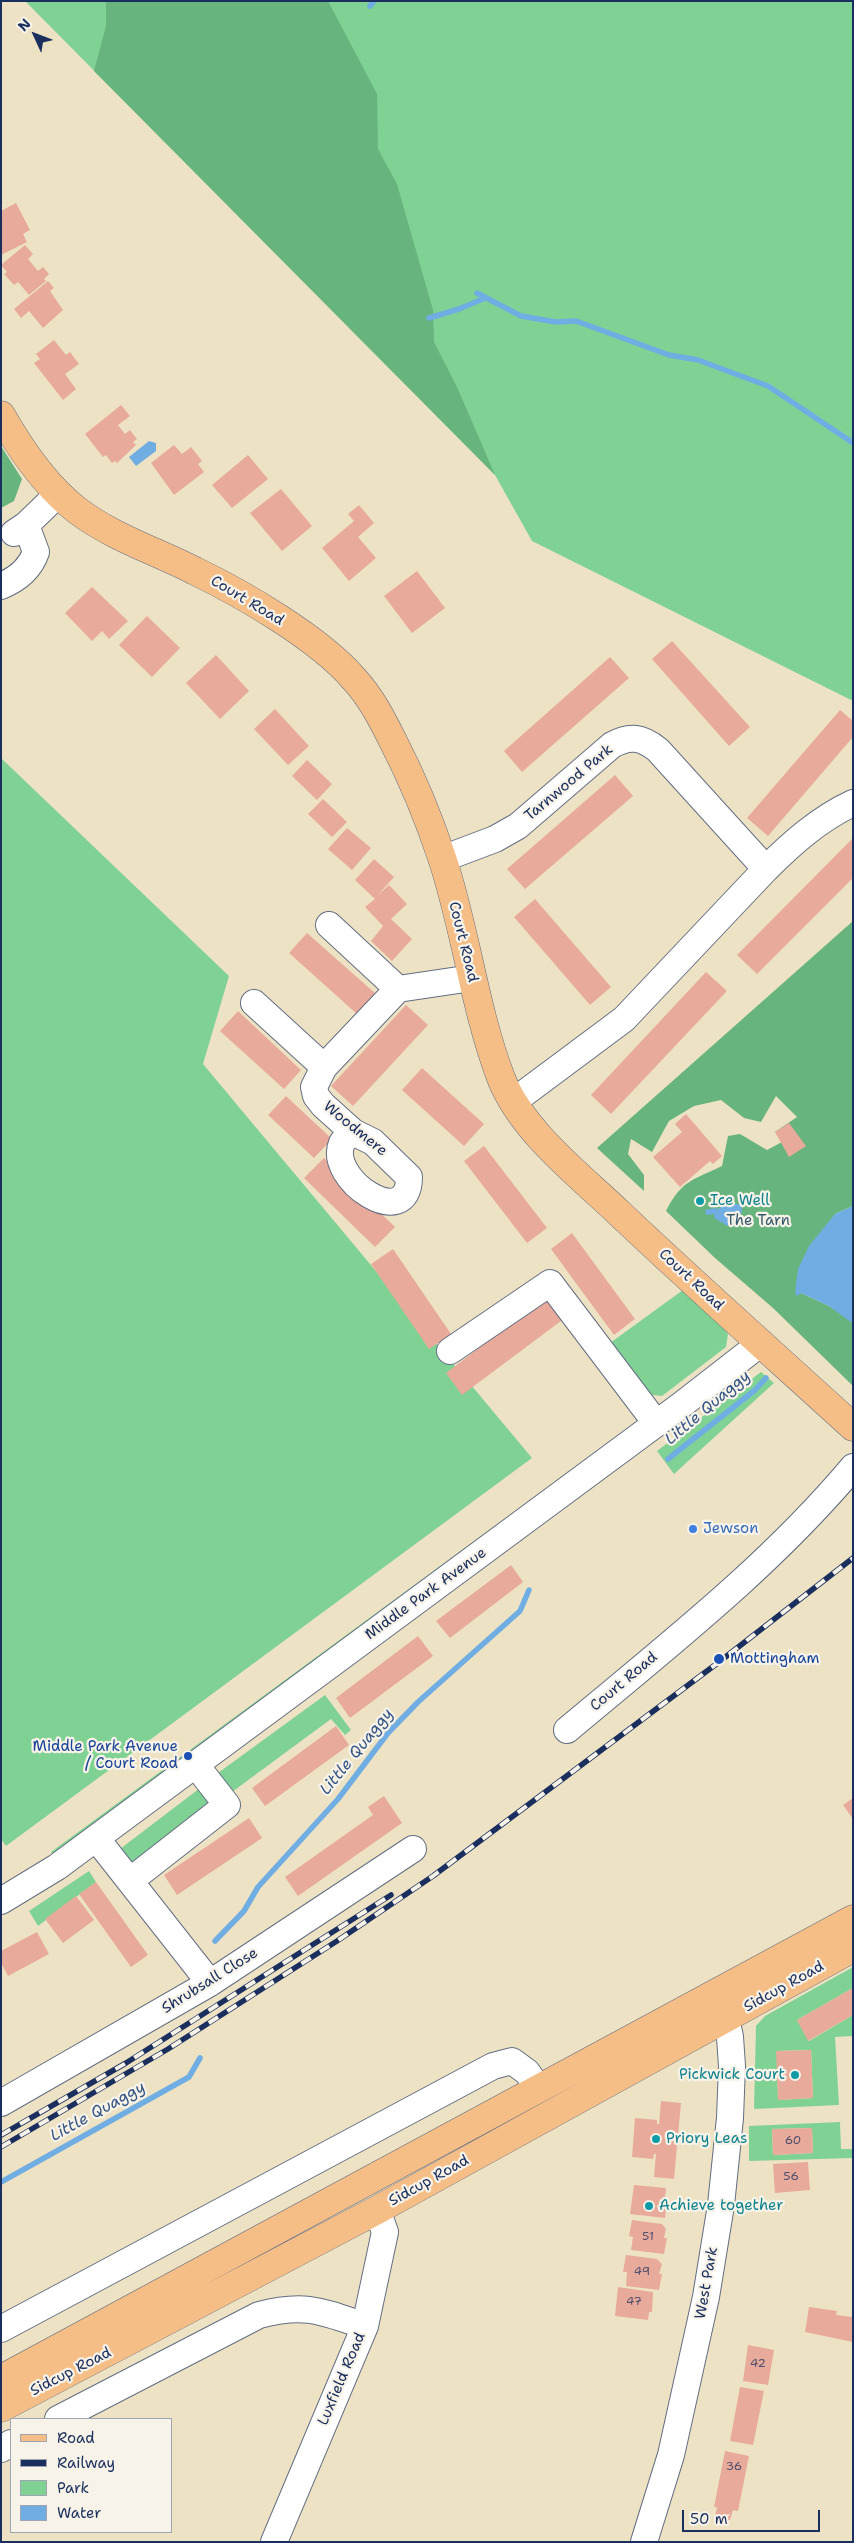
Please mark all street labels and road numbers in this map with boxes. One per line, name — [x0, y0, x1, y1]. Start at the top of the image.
street label: Court Road — [207, 572, 287, 630]
street label: Tarnwood Park — [521, 741, 617, 825]
street label: Court Road — [444, 900, 482, 984]
street label: Woodmere — [319, 1098, 391, 1160]
street label: Court Road — [655, 1245, 727, 1315]
street label: Middle Park Avenue — [362, 1544, 490, 1644]
street label: Court Road — [587, 1649, 661, 1715]
street label: Shrubsall Close — [159, 1944, 261, 2018]
street label: Sidcup Road — [741, 1958, 827, 2016]
street label: Sidcup Road — [386, 2152, 472, 2210]
street label: West Park — [692, 2245, 722, 2321]
street label: Luxfield Road — [314, 2330, 370, 2428]
street label: Sidcup Road — [27, 2344, 115, 2400]

